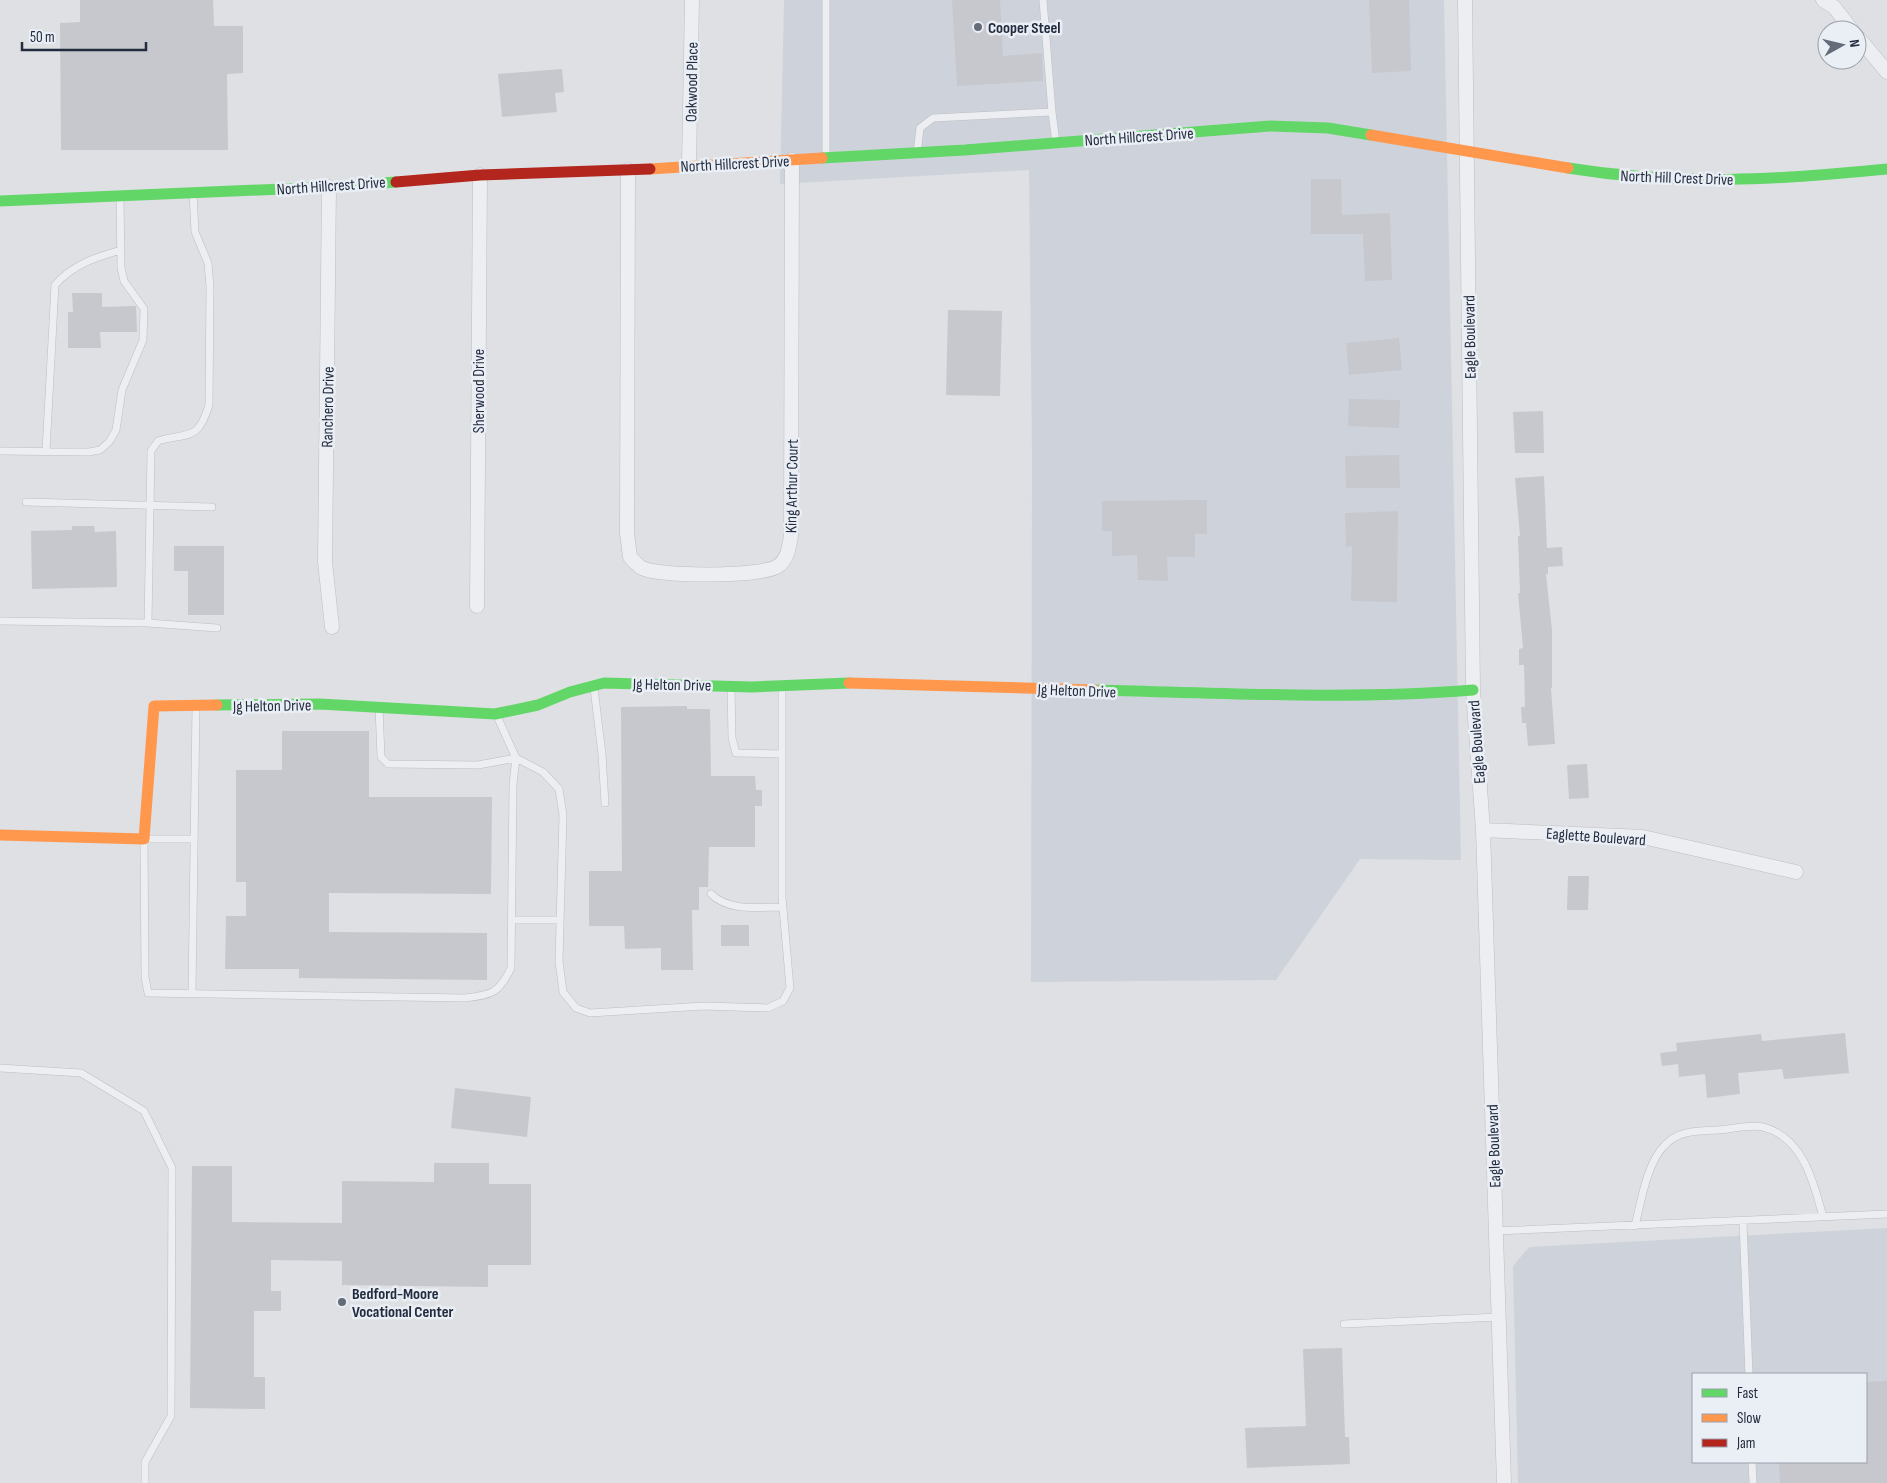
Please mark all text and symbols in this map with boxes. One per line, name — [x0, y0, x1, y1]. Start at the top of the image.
place label: Cooper Steel — [988, 19, 1061, 38]
scale bar — [22, 20, 146, 52]
north arrow — [1817, 20, 1867, 70]
marker: Cooper Steel — [972, 21, 984, 33]
text: 50 m — [30, 28, 55, 47]
text: N — [1845, 38, 1863, 48]
street label: Oakwood Place — [682, 42, 703, 122]
street label: North Hillcrest Drive — [1084, 124, 1194, 151]
street label: North Hillcrest Drive — [680, 152, 790, 177]
street label: North Hill Crest Drive — [1620, 167, 1734, 190]
street label: North Hillcrest Drive — [276, 173, 386, 200]
street label: Eagle Boulevard — [1460, 295, 1481, 379]
street label: Sherwood Drive — [470, 349, 489, 433]
street label: Ranchero Drive — [318, 366, 339, 448]
street label: King Arthur Court — [782, 439, 803, 533]
street label: Jg Helton Drive — [632, 675, 711, 696]
street label: Jg Helton Drive — [1036, 681, 1116, 702]
street label: Jg Helton Drive — [232, 696, 311, 717]
street label: Eagle Boulevard — [1465, 699, 1490, 784]
street label: Eaglette Boulevard — [1545, 825, 1646, 850]
street label: Eagle Boulevard — [1484, 1104, 1505, 1188]
place label: Bedford-Moore Vocational Center — [352, 1285, 453, 1322]
marker: Bedford-Moore Vocational Center — [336, 1296, 348, 1308]
legend — [1692, 1373, 1867, 1463]
text: Fast — [1737, 1384, 1759, 1403]
text: Slow — [1737, 1409, 1761, 1428]
text: Jam — [1736, 1434, 1755, 1453]

